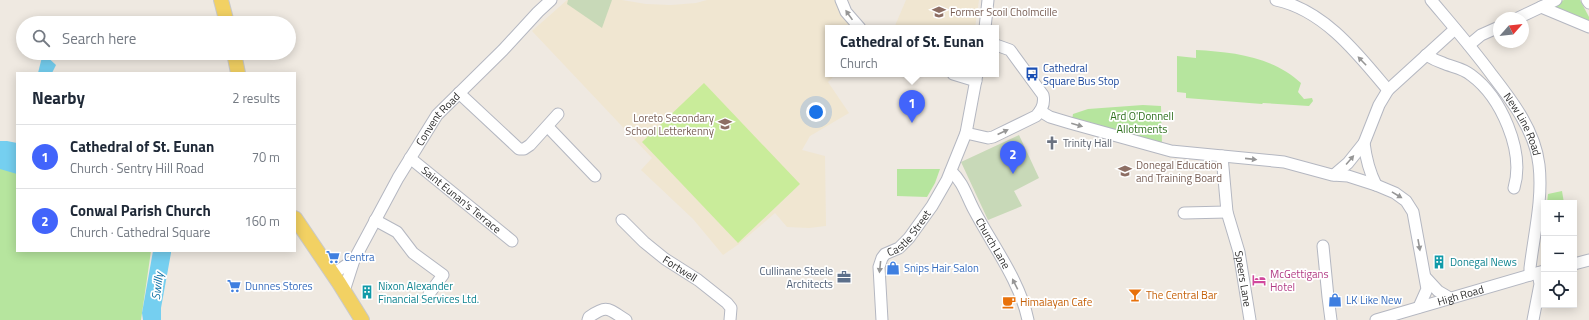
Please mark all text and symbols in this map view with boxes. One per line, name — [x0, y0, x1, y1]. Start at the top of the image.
school or university icon: Former Scoil Cholmcille — [931, 4, 947, 20]
place label: Former Scoil Cholmcille — [950, 4, 1058, 20]
one-way arrow — [845, 10, 853, 20]
north arrow — [1493, 12, 1529, 48]
search box — [16, 16, 296, 60]
popup — [825, 25, 999, 77]
icon: search — [30, 27, 52, 49]
text: Search here — [62, 27, 136, 50]
text: Cathedral of St. Eunan — [840, 30, 984, 53]
text: Church — [840, 53, 878, 73]
one-way arrow — [1358, 56, 1367, 66]
place label: Cathedral Square Bus Stop — [1043, 60, 1119, 89]
bus stop icon: Cathedral Square Bus Stop — [1024, 66, 1040, 82]
text: Nearby — [32, 85, 85, 111]
text: 2 results — [232, 88, 280, 108]
street label: Convent Road — [412, 89, 464, 149]
street label: New Line Road — [1500, 89, 1545, 157]
pin: 1 — [899, 90, 925, 123]
your location — [806, 102, 826, 122]
park label: Ard O'Donnell Allotments — [1110, 108, 1174, 137]
place label: Loreto Secondary School Letterkenny — [625, 110, 715, 139]
school or university icon: Loreto Secondary School Letterkenny — [717, 116, 733, 132]
one-way arrow — [1071, 122, 1083, 128]
one-way arrow — [998, 129, 1010, 135]
text: Cathedral of St. Eunan — [70, 135, 214, 158]
church icon: Trinity Hall — [1044, 135, 1060, 151]
place label: Trinity Hall — [1063, 135, 1112, 151]
pin: 2 — [1000, 141, 1026, 174]
text: 1 — [41, 147, 49, 167]
text: 70 m — [252, 147, 280, 167]
one-way arrow — [1245, 155, 1258, 162]
one-way arrow — [1345, 155, 1354, 165]
place label: Donegal Education and Training Board — [1136, 157, 1223, 186]
text: Church · Sentry Hill Road — [70, 158, 204, 178]
street label: Saint Eunan's Terrace — [418, 162, 505, 237]
school or university icon: Donegal Education and Training Board — [1117, 163, 1133, 179]
one-way arrow — [1391, 192, 1403, 199]
text: Conwal Parish Church — [70, 199, 211, 222]
map controls — [1541, 200, 1577, 308]
button: + — [1541, 200, 1577, 236]
street label: Castle Street — [884, 207, 935, 260]
text: 2 — [41, 211, 49, 231]
text: 160 m — [244, 211, 280, 231]
street label: Church Lane — [972, 215, 1015, 272]
text: Church · Cathedral Square — [70, 222, 210, 242]
button: − — [1541, 236, 1577, 272]
one-way arrow — [1416, 239, 1422, 251]
supermarket icon: Centra — [325, 249, 341, 265]
place label: Centra — [344, 249, 375, 265]
street label: Speers Lane — [1231, 249, 1256, 308]
street label: Fortwell — [660, 252, 700, 286]
building icon: Donegal News — [1431, 254, 1447, 270]
place label: Donegal News — [1450, 254, 1517, 270]
shop icon: Snips Hair Salon — [885, 260, 901, 276]
place label: Snips Hair Salon — [904, 260, 979, 276]
one-way arrow — [877, 261, 884, 273]
place label: Cullinane Steele Architects — [760, 263, 833, 292]
place label: McGettigans Hotel — [1270, 266, 1329, 295]
office icon: Cullinane Steele Architects — [836, 269, 852, 285]
water label: Swilly — [146, 270, 168, 301]
hotel icon: McGettigans Hotel — [1251, 272, 1267, 288]
button: locate — [1541, 272, 1577, 308]
supermarket icon: Dunnes Stores — [226, 278, 242, 294]
place label: Dunnes Stores — [245, 278, 313, 294]
place label: Nixon Alexander Financial Services Ltd. — [378, 278, 479, 307]
one-way arrow — [1011, 278, 1018, 289]
street label: High Road — [1435, 281, 1486, 310]
building icon: Nixon Alexander Financial Services Ltd. — [359, 284, 375, 300]
bar icon: The Central Bar — [1127, 287, 1143, 303]
place label: The Central Bar — [1146, 287, 1217, 303]
shop icon: LK Like New — [1327, 292, 1343, 308]
place label: LK Like New — [1346, 292, 1403, 308]
cafe icon: Himalayan Cafe — [1001, 294, 1017, 310]
place label: Himalayan Cafe — [1020, 294, 1093, 310]

